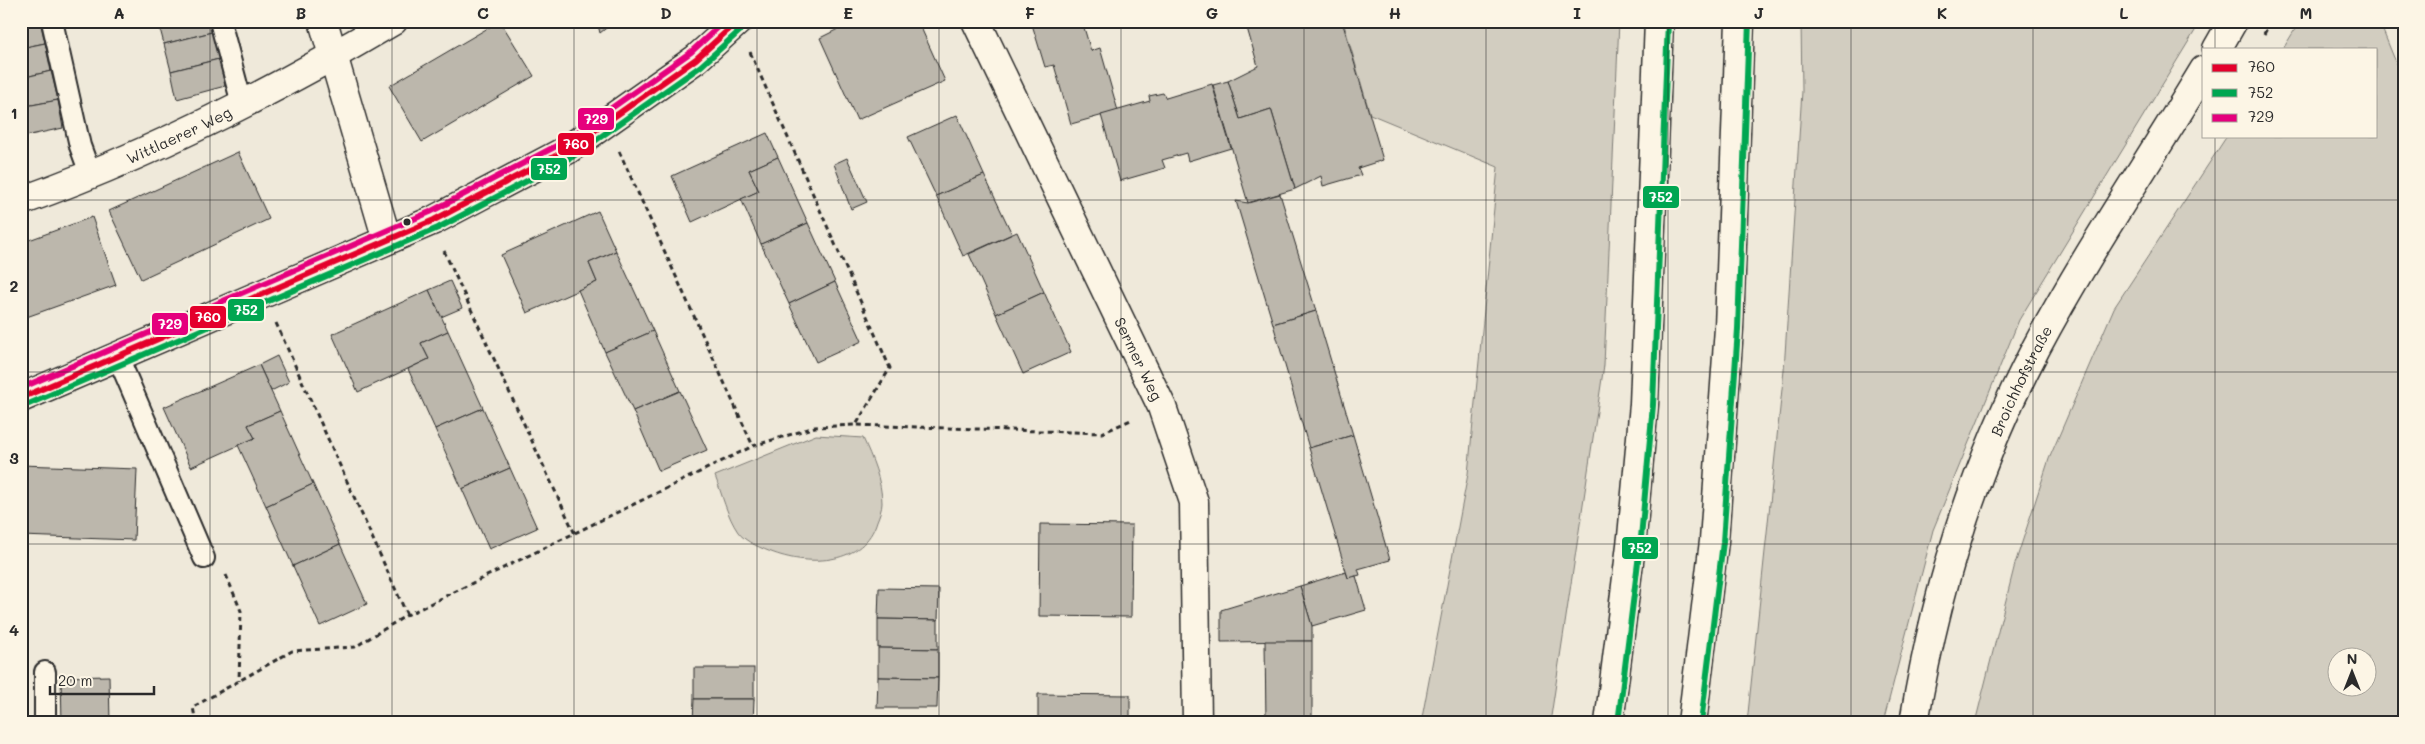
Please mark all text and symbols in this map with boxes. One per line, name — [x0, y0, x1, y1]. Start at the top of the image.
text: A — [113, 2, 125, 23]
text: B — [296, 2, 306, 23]
text: C — [477, 2, 489, 23]
text: D — [660, 2, 672, 23]
text: E — [843, 2, 853, 23]
text: F — [1025, 2, 1035, 23]
text: G — [1206, 2, 1218, 23]
text: H — [1389, 2, 1401, 23]
text: I — [1573, 2, 1581, 23]
text: J — [1754, 2, 1764, 23]
text: K — [1937, 2, 1947, 23]
text: L — [2119, 2, 2129, 23]
text: M — [2300, 2, 2312, 23]
legend — [2202, 48, 2378, 138]
text: 760 — [2248, 56, 2275, 76]
text: 752 — [2248, 82, 2273, 102]
text: 1 — [10, 102, 18, 123]
street label: Wittlaerer Weg — [123, 102, 235, 168]
text: 729 — [2248, 106, 2274, 126]
line badge: 729 — [577, 107, 615, 131]
text: 729 — [584, 109, 609, 128]
line badge: 760 — [557, 132, 595, 156]
text: 760 — [563, 134, 589, 153]
line badge: 752 — [530, 157, 568, 181]
text: 752 — [537, 159, 561, 178]
line badge: 752 — [1642, 185, 1680, 209]
text: 752 — [1649, 187, 1673, 206]
unlabelled marker — [402, 217, 412, 227]
text: 2 — [10, 275, 19, 296]
line badge: 752 — [227, 298, 265, 322]
text: 752 — [234, 300, 258, 319]
line badge: 760 — [189, 305, 227, 329]
text: 760 — [195, 307, 221, 326]
line badge: 729 — [151, 312, 189, 336]
text: 729 — [158, 314, 183, 333]
street label: Sermer Weg — [1110, 314, 1167, 404]
street label: Broichhofstraße — [1986, 322, 2056, 439]
text: 3 — [9, 447, 19, 468]
line badge: 752 — [1621, 536, 1659, 560]
text: 752 — [1628, 538, 1652, 557]
text: 4 — [9, 619, 19, 640]
north arrow — [2328, 646, 2378, 696]
text: N — [2347, 649, 2357, 668]
scale bar — [50, 664, 154, 696]
text: 20 m — [58, 670, 92, 690]

